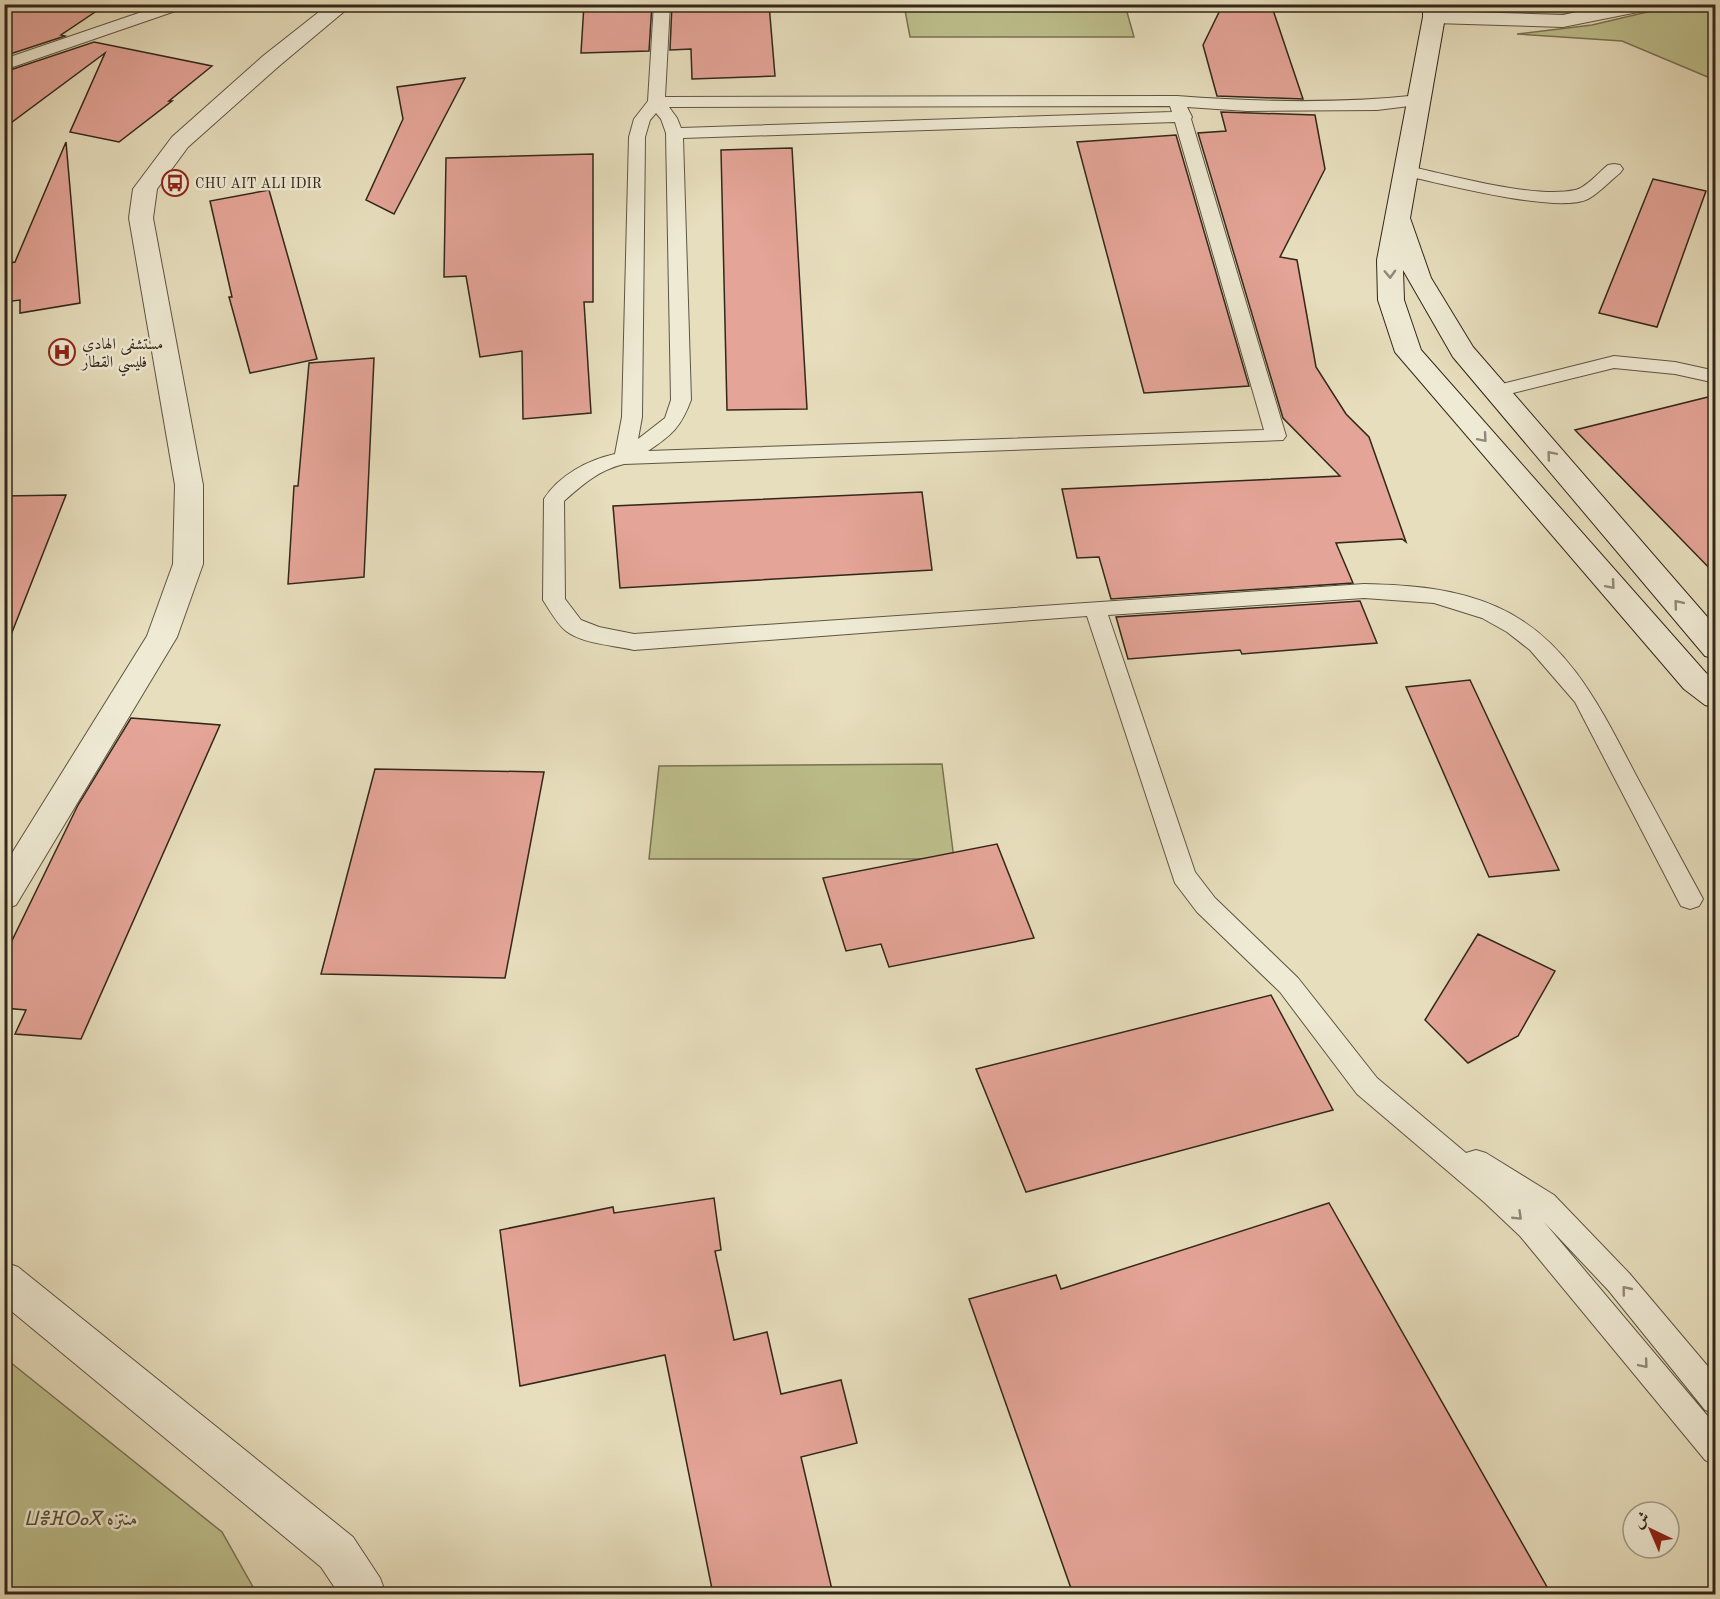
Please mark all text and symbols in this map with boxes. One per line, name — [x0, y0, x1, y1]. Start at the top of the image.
bus stop icon: CHU AIT ALI IDIR — [160, 168, 190, 198]
place label: CHU AIT ALI IDIR — [195, 177, 322, 191]
one-way arrow — [1384, 270, 1396, 279]
hospital icon: مستشفى الهادي فليسي القطار — [47, 337, 77, 367]
place label: مستشفى الهادي فليسي القطار — [80, 337, 163, 377]
one-way arrow — [1476, 431, 1487, 442]
one-way arrow — [1547, 451, 1558, 462]
one-way arrow — [1604, 578, 1615, 589]
one-way arrow — [1674, 600, 1685, 611]
one-way arrow — [1510, 1208, 1521, 1219]
one-way arrow — [1622, 1286, 1633, 1297]
one-way arrow — [1637, 1357, 1648, 1368]
north arrow — [1621, 1500, 1681, 1560]
text: ش — [1631, 1509, 1653, 1532]
park label: ⵡⴻⴼⵔⴰⴳ منتزه — [24, 1510, 138, 1530]

